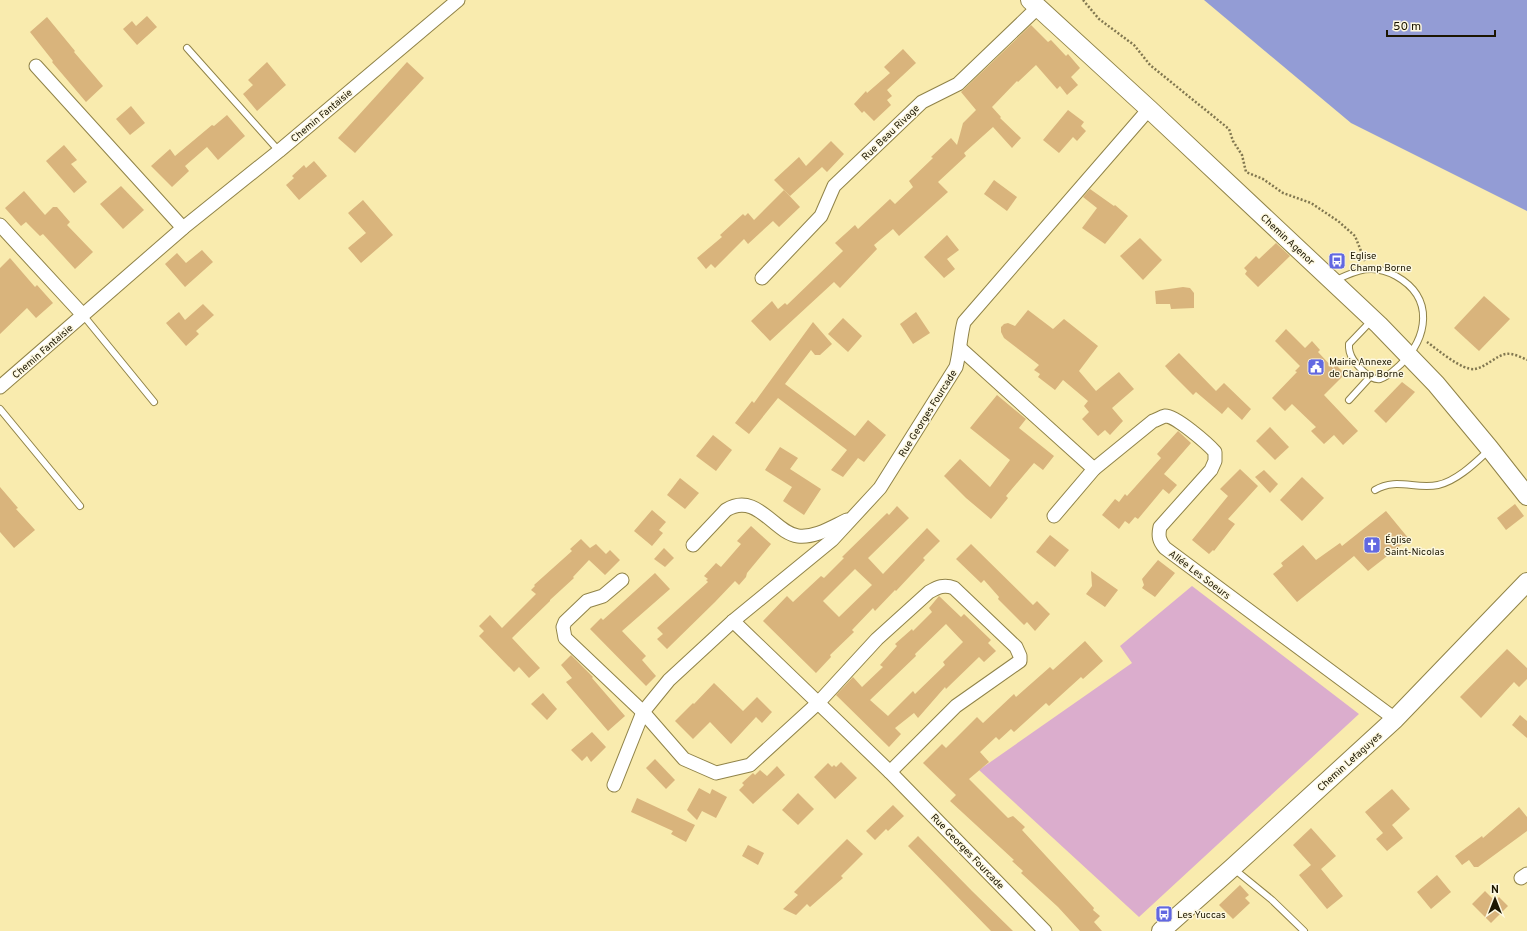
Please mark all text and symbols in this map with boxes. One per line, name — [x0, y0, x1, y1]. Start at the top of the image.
scale bar — [1387, 12, 1495, 38]
text: 50 m — [1393, 19, 1421, 35]
street label: Chemin Fantaisie — [288, 87, 355, 146]
street label: Rue Beau Rivage — [859, 102, 923, 164]
street label: Chemin Agenor — [1257, 212, 1317, 269]
place label: Eglise Champ Borne — [1350, 250, 1411, 275]
bus stop icon: Eglise Champ Borne — [1327, 251, 1347, 271]
street label: Chemin Fantaisie — [10, 322, 76, 382]
place label: Mairie Annexe de Champ Borne — [1329, 356, 1404, 381]
public building icon: Mairie Annexe de Champ Borne — [1306, 357, 1326, 377]
street label: Rue Georges Fourcade — [896, 368, 960, 460]
place label: Église Saint-Nicolas — [1385, 534, 1445, 559]
church icon: Église Saint-Nicolas — [1362, 535, 1382, 555]
street label: Allée Les Soeurs — [1166, 548, 1233, 603]
street label: Chemin Lefaguyes — [1315, 729, 1385, 795]
street label: Rue Georges Fourcade — [927, 811, 1006, 893]
north arrow — [1475, 879, 1515, 919]
text: N — [1491, 883, 1499, 897]
bus stop icon: Les Yuccas — [1154, 904, 1174, 924]
place label: Les Yuccas — [1177, 909, 1226, 922]

